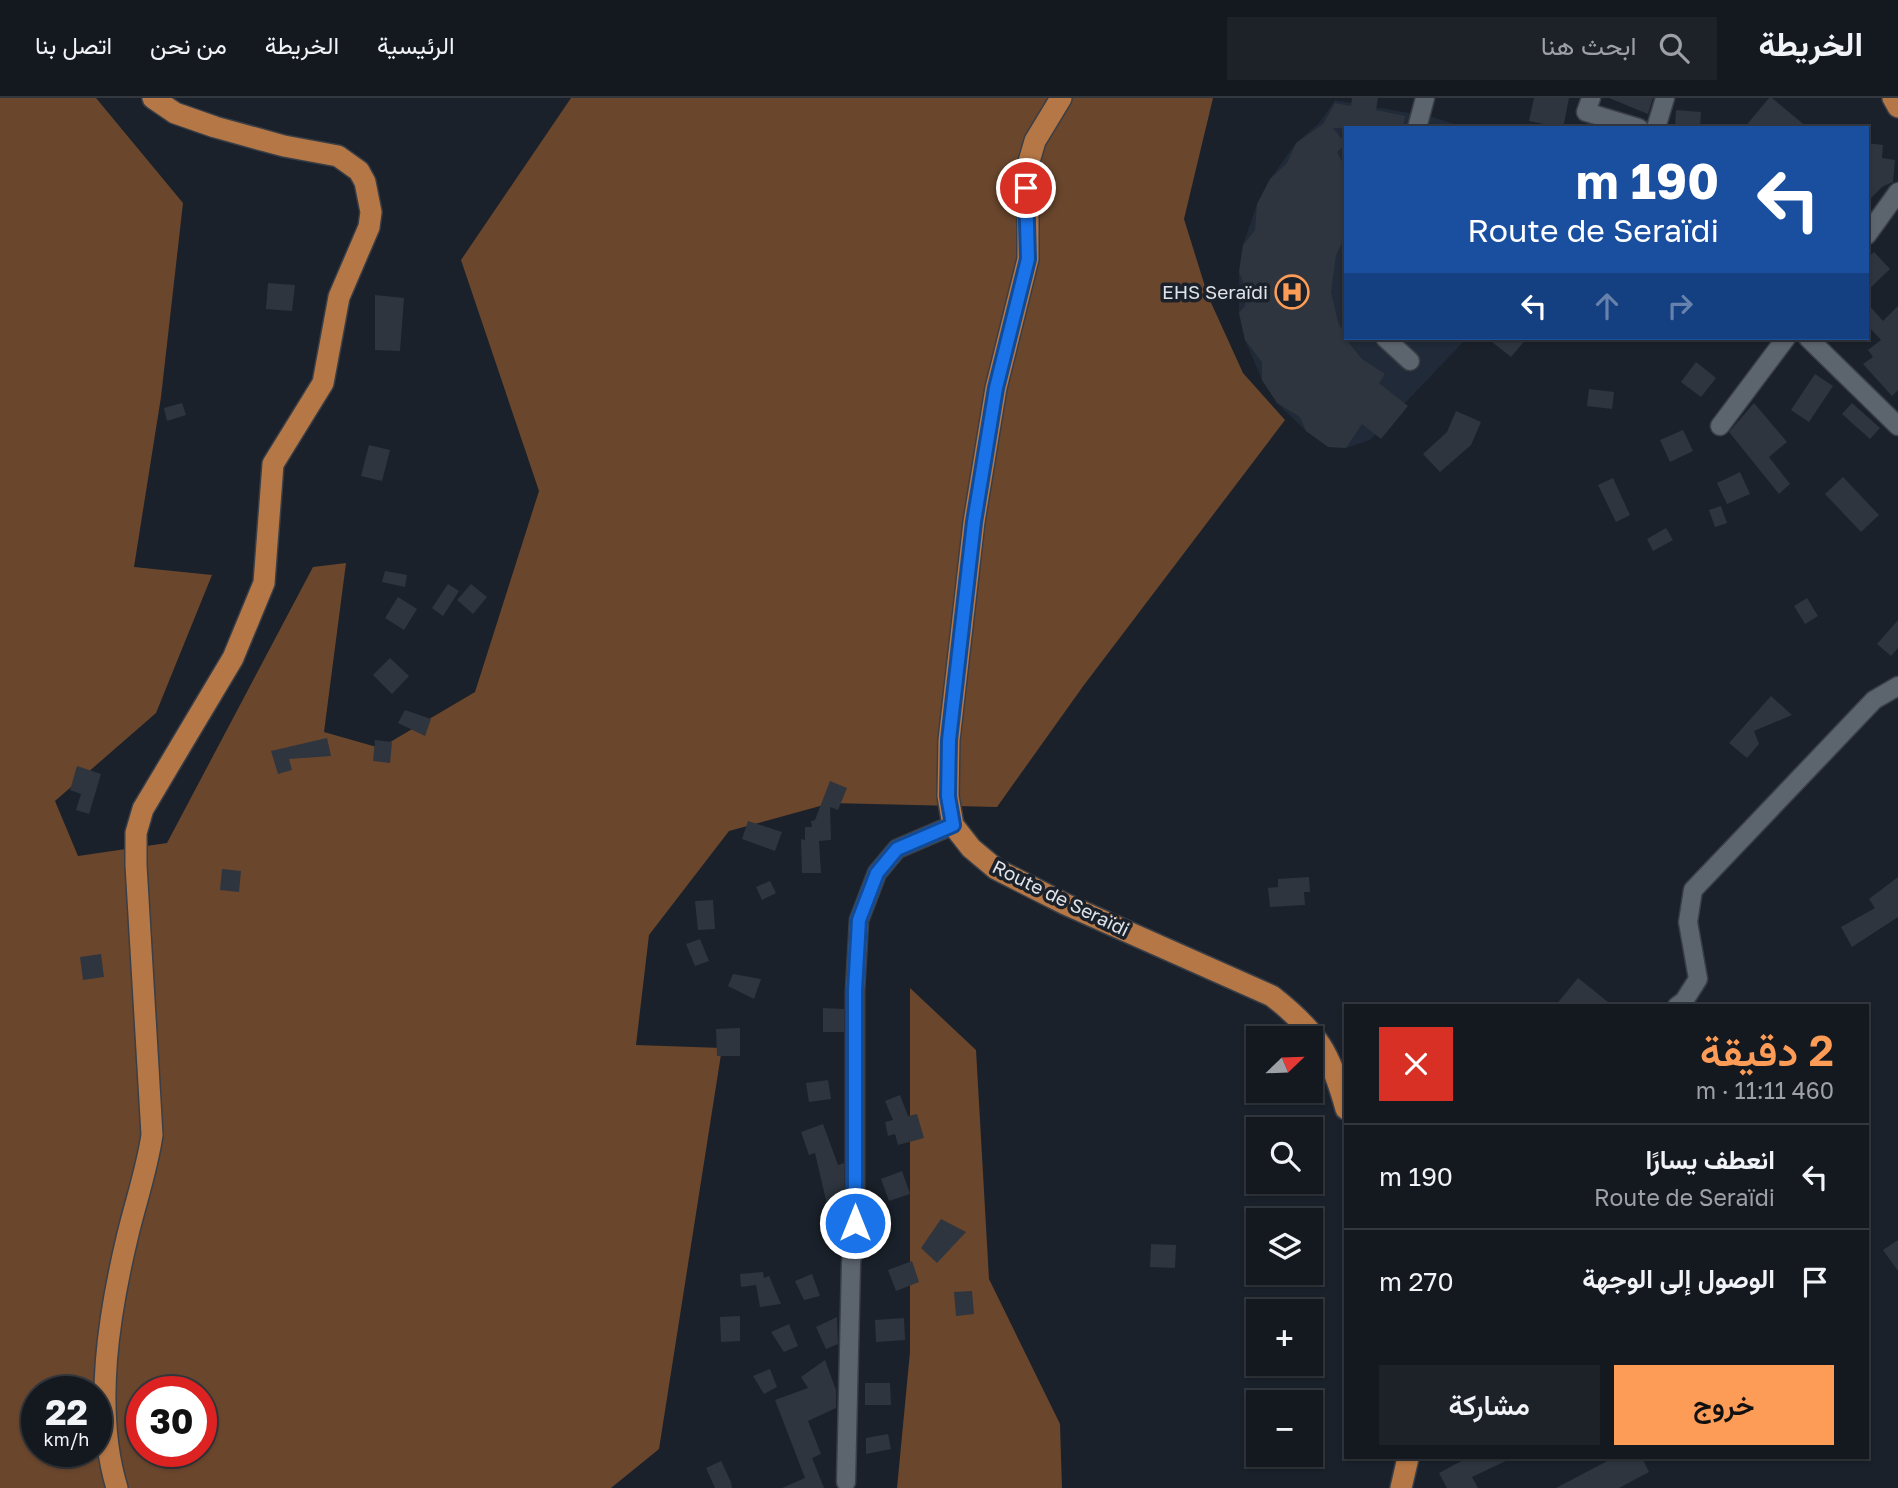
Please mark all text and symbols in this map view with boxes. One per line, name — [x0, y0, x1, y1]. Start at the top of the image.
search box — [1227, 17, 1717, 80]
text: الخريطة — [1759, 24, 1863, 63]
icon: search — [1655, 29, 1693, 67]
text: اتصل بنا — [35, 30, 112, 59]
text: من نحن — [150, 30, 227, 59]
text: الخريطة — [265, 30, 339, 59]
text: الرئيسية — [377, 30, 455, 59]
text: ابحث هنا — [1541, 30, 1637, 61]
text: 190 m — [1576, 151, 1719, 210]
icon: left — [1743, 154, 1834, 245]
pin — [996, 158, 1056, 218]
icon: arrive — [1007, 169, 1045, 207]
text: Route de Seraïdi — [1467, 211, 1719, 249]
hospital icon: EHS Seraïdi — [1273, 273, 1311, 311]
place label: EHS Seraïdi — [1162, 280, 1268, 303]
icon: left — [1515, 287, 1553, 325]
icon: ahead — [1588, 287, 1626, 325]
icon: right — [1661, 287, 1699, 325]
street label: Route de Seraïdi — [989, 854, 1133, 941]
text: 2 دقيقة — [1700, 1025, 1834, 1075]
north arrow — [1246, 1026, 1323, 1102]
map controls — [1246, 1026, 1323, 1467]
button: close — [1379, 1027, 1453, 1101]
text: 460 m · 11:11 — [1696, 1076, 1834, 1104]
button: search — [1246, 1117, 1323, 1194]
text: انعطف يسارًا — [1645, 1144, 1775, 1175]
icon: left — [1796, 1158, 1834, 1196]
text: 190 m — [1379, 1161, 1453, 1192]
text: Route de Seraïdi — [1594, 1183, 1775, 1211]
position arrow — [818, 1186, 892, 1260]
button: layers — [1246, 1208, 1323, 1285]
text: الوصول إلى الوجهة — [1582, 1263, 1775, 1294]
icon: arrive — [1796, 1263, 1834, 1301]
text: 270 m — [1379, 1266, 1454, 1297]
button: + — [1246, 1299, 1323, 1376]
button: مشاركة — [1379, 1365, 1600, 1445]
button: خروج — [1614, 1365, 1834, 1445]
speed limit sign: 30 — [126, 1376, 217, 1467]
button: − — [1246, 1390, 1323, 1467]
text: 22 — [45, 1391, 88, 1433]
text: km/h — [44, 1428, 89, 1450]

